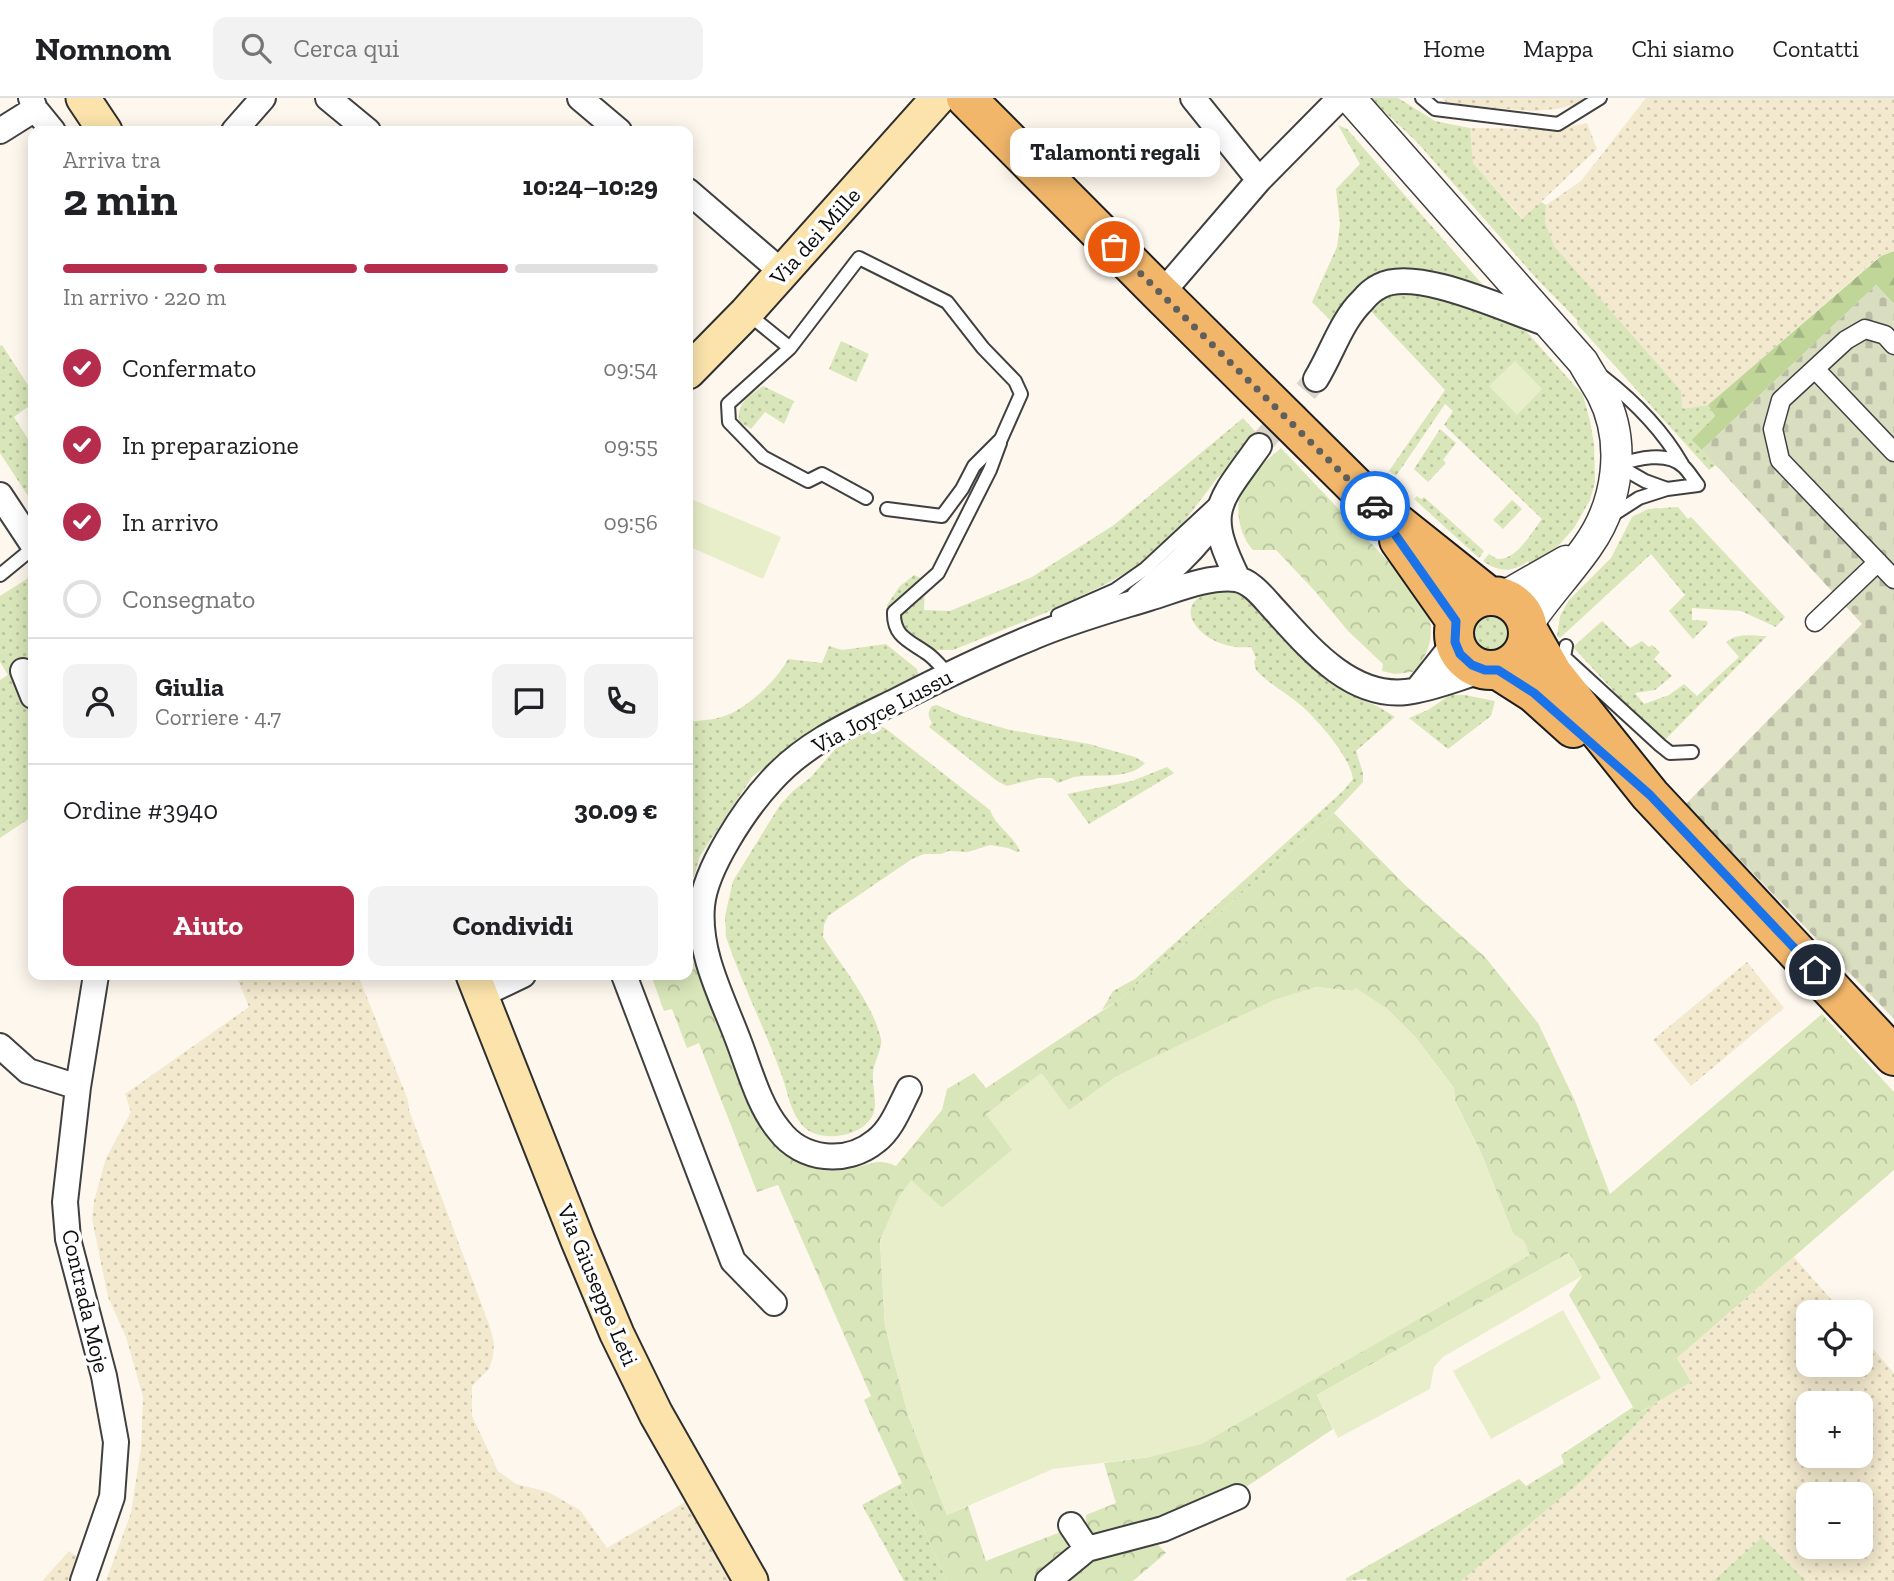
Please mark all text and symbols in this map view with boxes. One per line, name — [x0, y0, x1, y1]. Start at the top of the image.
search box — [213, 17, 703, 80]
text: Nomnom — [35, 29, 171, 68]
icon: search — [237, 29, 275, 67]
text: Cerca qui — [293, 32, 399, 64]
text: Home — [1423, 34, 1485, 63]
text: Mappa — [1523, 34, 1593, 63]
text: Chi siamo — [1631, 34, 1734, 63]
text: Contatti — [1772, 34, 1859, 63]
callout: Talamonti regali — [1009, 128, 1219, 177]
text: Talamonti regali — [1030, 138, 1200, 166]
text: Arriva tra — [63, 146, 161, 174]
text: 10:24–10:29 — [522, 170, 658, 202]
text: 2 min — [63, 172, 178, 227]
street label: Via dei Mille — [763, 181, 866, 291]
pin — [1084, 217, 1144, 277]
icon: bag — [1095, 228, 1133, 266]
text: In arrivo · 220 m — [63, 283, 226, 311]
icon: check — [63, 349, 101, 387]
text: Confermato — [122, 352, 256, 384]
text: 09:54 — [603, 354, 658, 382]
icon: check — [63, 426, 101, 464]
text: In preparazione — [122, 429, 299, 461]
text: 09:55 — [604, 431, 658, 459]
courier — [1340, 471, 1410, 541]
icon: car — [1356, 487, 1394, 525]
icon: check — [63, 503, 101, 541]
text: In arrivo — [122, 506, 219, 538]
text: 09:56 — [603, 508, 658, 536]
text: Consegnato — [122, 583, 255, 615]
street label: Via Joyce Lussu — [806, 662, 957, 760]
button: person — [63, 664, 137, 738]
button: chat — [492, 664, 566, 738]
button: phone — [584, 664, 658, 738]
text: Giulia — [155, 671, 224, 703]
text: Corriere · 4.7 — [155, 703, 281, 731]
text: Ordine #3940 — [63, 794, 218, 826]
text: 30.09 € — [574, 794, 658, 826]
button: Aiuto — [63, 886, 354, 966]
button: Condividi — [368, 886, 658, 966]
pin — [1785, 940, 1845, 1000]
icon: home — [1796, 951, 1834, 989]
street label: Via Giuseppe Leti — [551, 1199, 645, 1370]
street label: Contrada Moje — [56, 1227, 116, 1375]
map controls — [1796, 1300, 1873, 1559]
button: locate — [1796, 1300, 1873, 1377]
button: + — [1796, 1391, 1873, 1468]
button: − — [1796, 1482, 1873, 1559]

